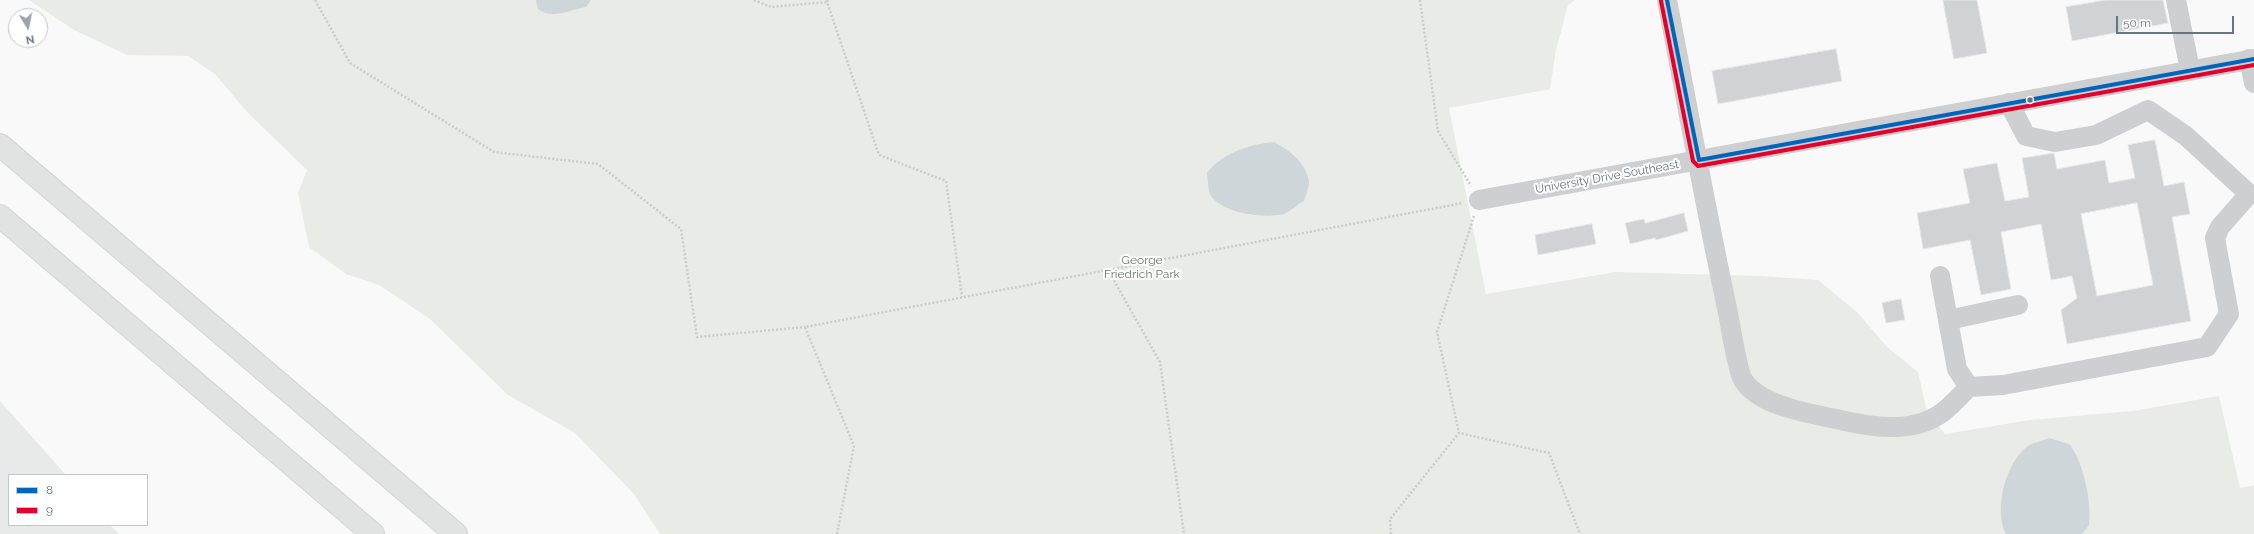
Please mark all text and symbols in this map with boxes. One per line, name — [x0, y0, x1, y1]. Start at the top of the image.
north arrow — [8, 8, 48, 48]
scale bar — [2118, 8, 2236, 34]
text: 50 m — [2123, 16, 2151, 30]
text: N — [25, 32, 35, 46]
unlabelled marker — [2025, 95, 2035, 105]
street label: University Drive Southeast — [1534, 157, 1680, 197]
park label: George Friedrich Park — [1104, 253, 1180, 281]
legend — [8, 474, 148, 526]
text: 8 — [46, 483, 53, 497]
text: 9 — [46, 503, 53, 517]

